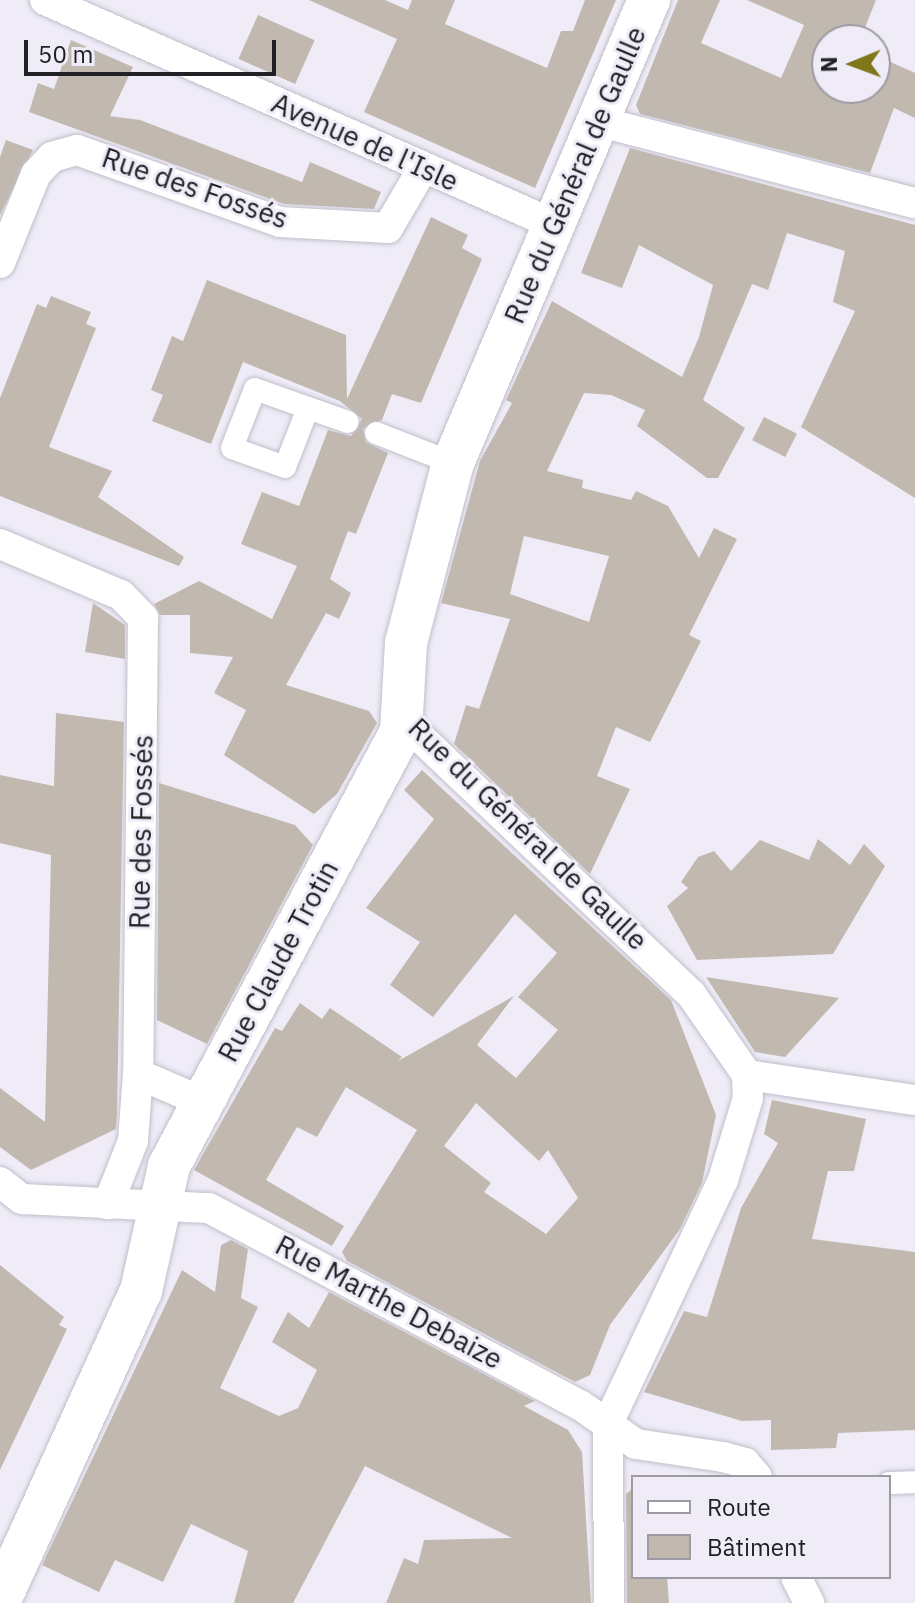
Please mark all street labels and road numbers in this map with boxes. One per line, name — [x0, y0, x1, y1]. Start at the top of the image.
street label: Rue du Général de Gaulle — [497, 22, 653, 328]
street label: Avenue de l'Isle — [267, 86, 463, 198]
street label: Rue des Fossés — [98, 140, 292, 236]
street label: Rue du Général de Gaulle — [402, 711, 654, 957]
street label: Rue des Fossés — [123, 735, 159, 929]
street label: Rue Claude Trotin — [211, 855, 345, 1067]
street label: Rue Marthe Debaize — [270, 1228, 508, 1376]

